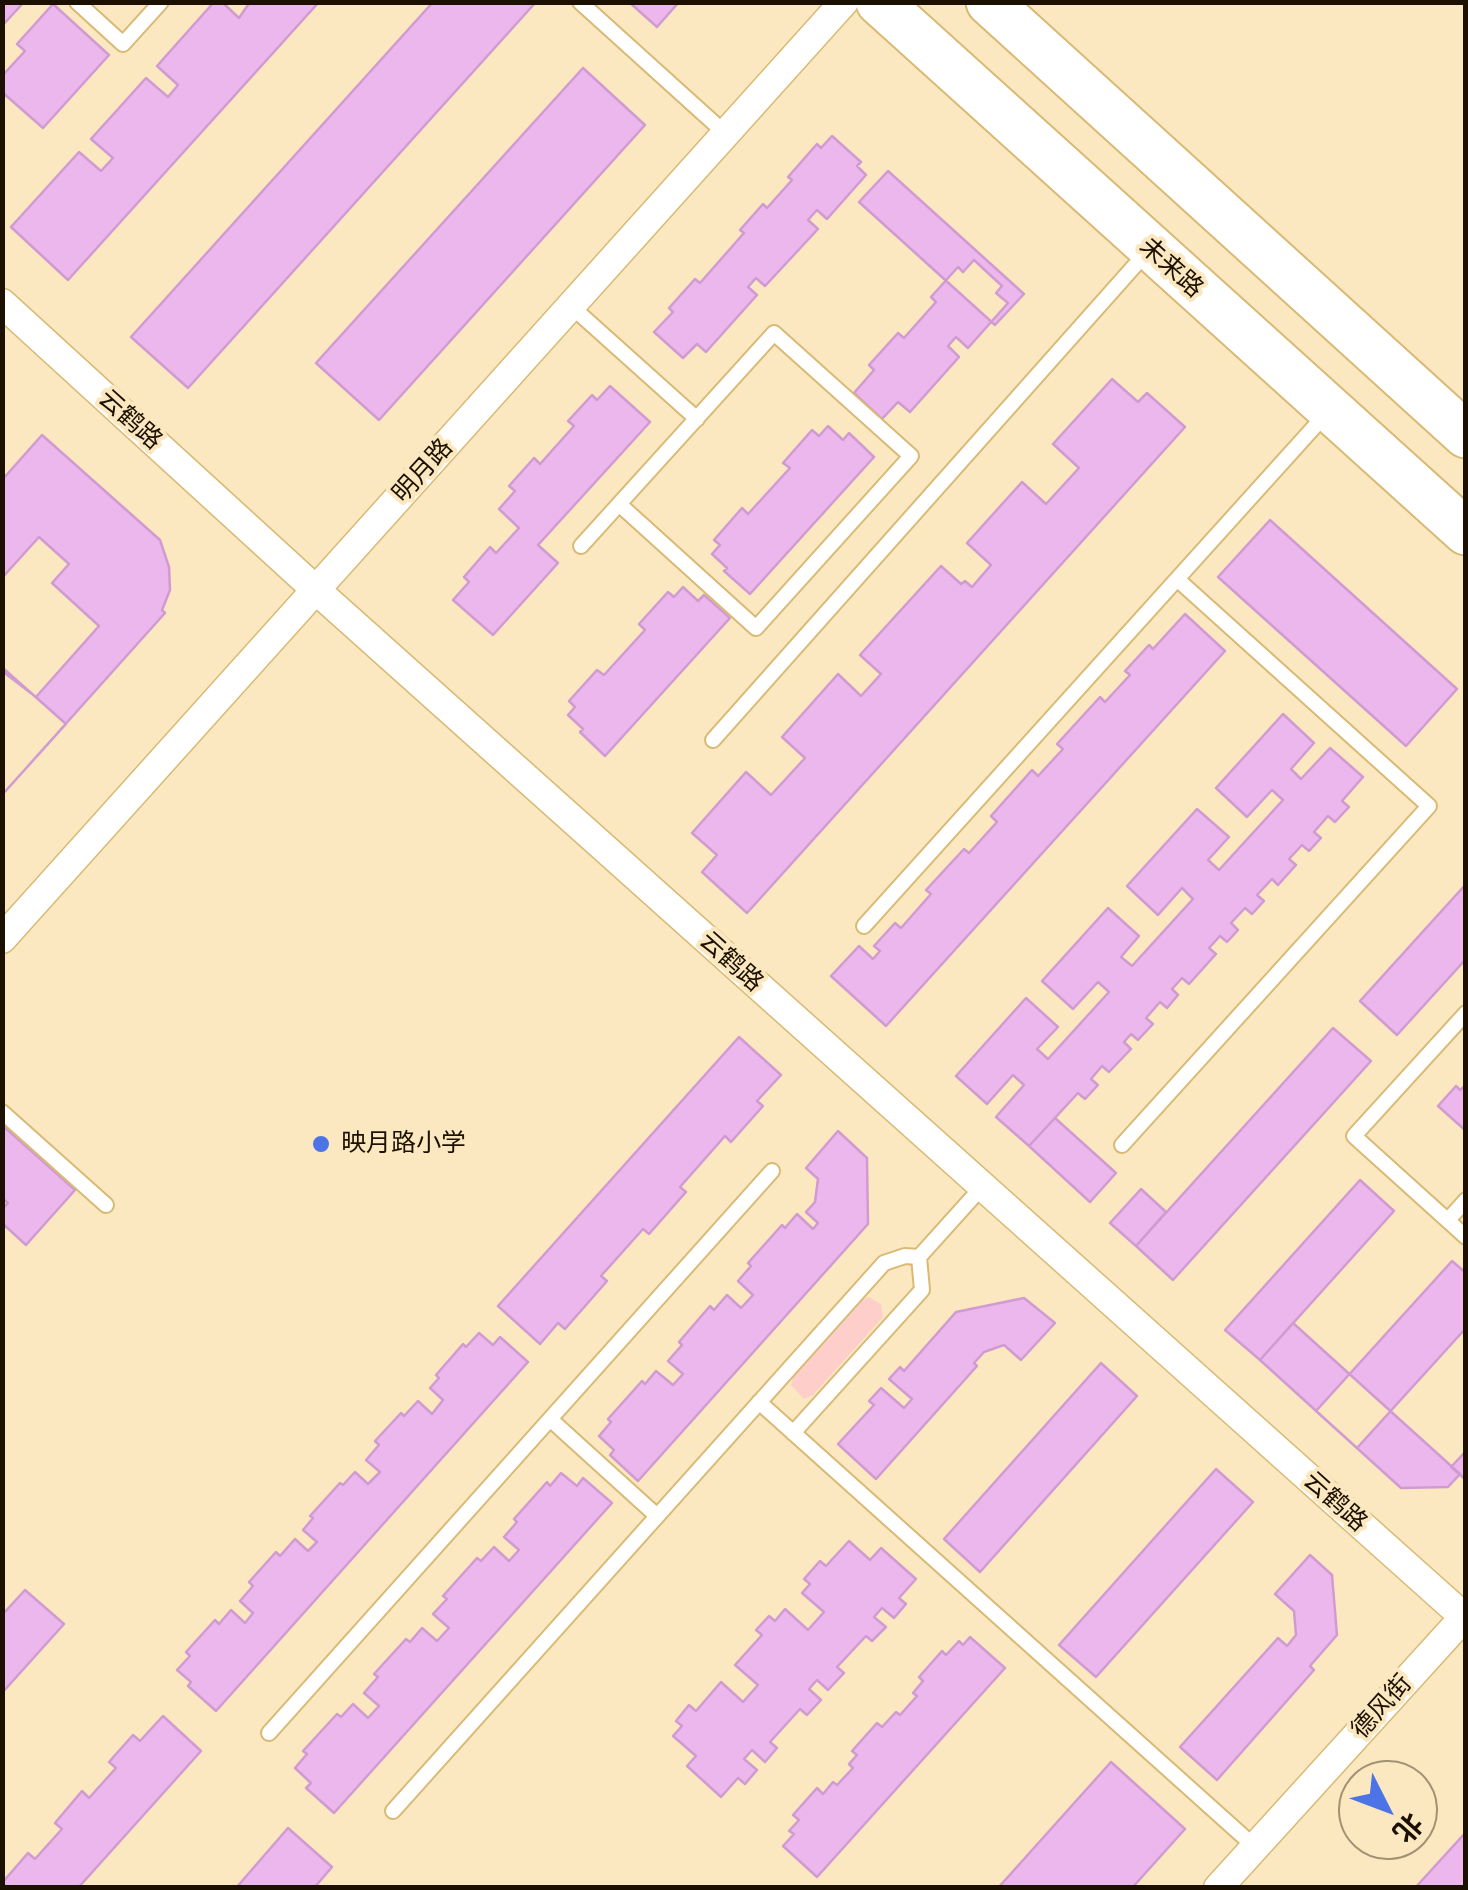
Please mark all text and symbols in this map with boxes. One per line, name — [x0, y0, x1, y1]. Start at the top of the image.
street label: 未来路 — [1133, 232, 1209, 304]
street label: 云鹤路 — [92, 384, 168, 456]
street label: 明月路 — [387, 433, 459, 509]
street label: 云鹤路 — [693, 926, 769, 998]
place label: 映月路小学 — [341, 1129, 466, 1159]
marker: 映月路小学 — [310, 1133, 332, 1155]
street label: 云鹤路 — [1297, 1466, 1373, 1538]
street label: 德风街 — [1346, 1669, 1418, 1745]
north arrow — [1338, 1760, 1438, 1860]
text: 北 — [1385, 1806, 1432, 1852]

